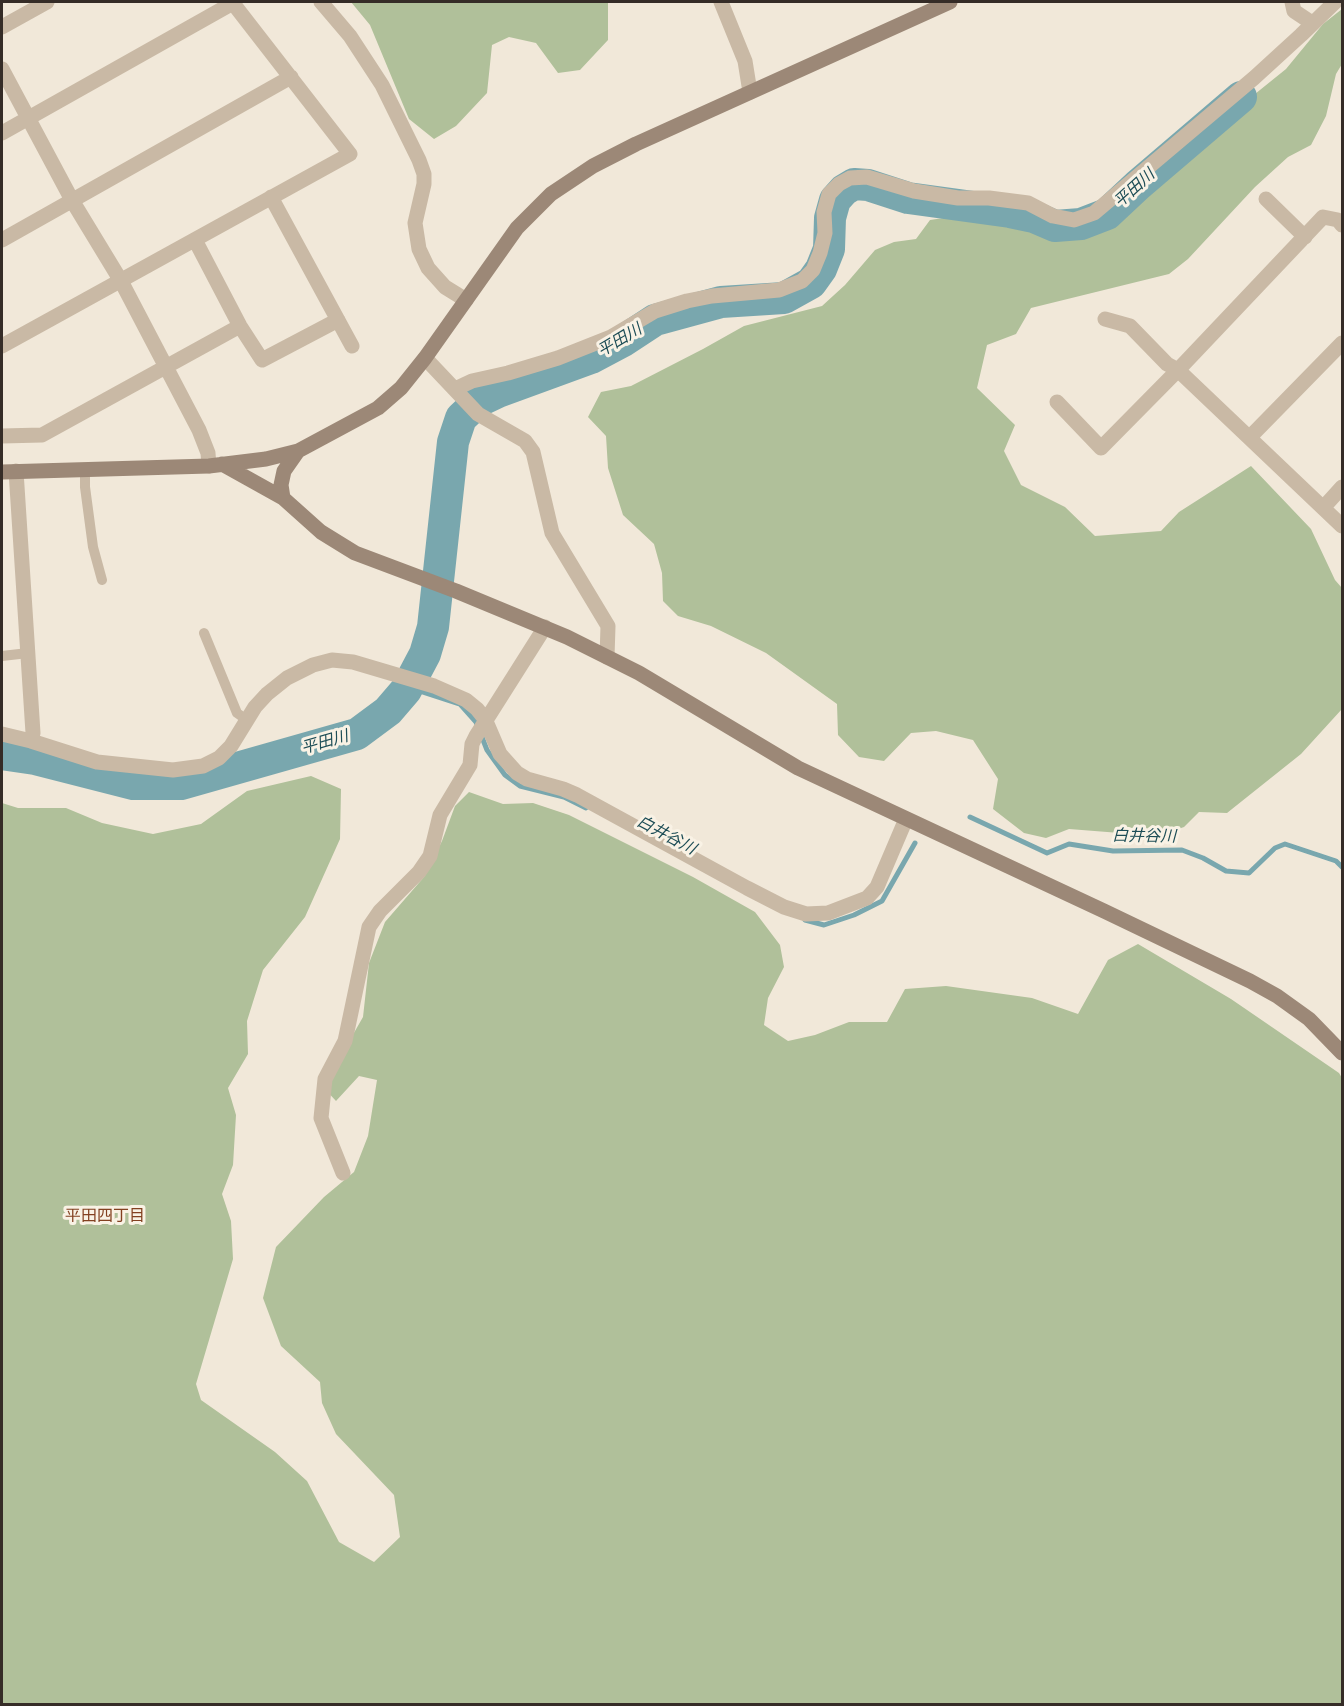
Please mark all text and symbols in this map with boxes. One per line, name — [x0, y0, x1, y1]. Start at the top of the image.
water label: 平田川 — [1111, 166, 1159, 212]
water label: 平田川 — [594, 320, 646, 362]
water label: 平田川 — [299, 727, 351, 759]
water label: 白井谷川 — [633, 813, 699, 859]
water label: 白井谷川 — [1112, 827, 1176, 847]
district label: 平田四丁目 — [65, 1207, 145, 1227]

